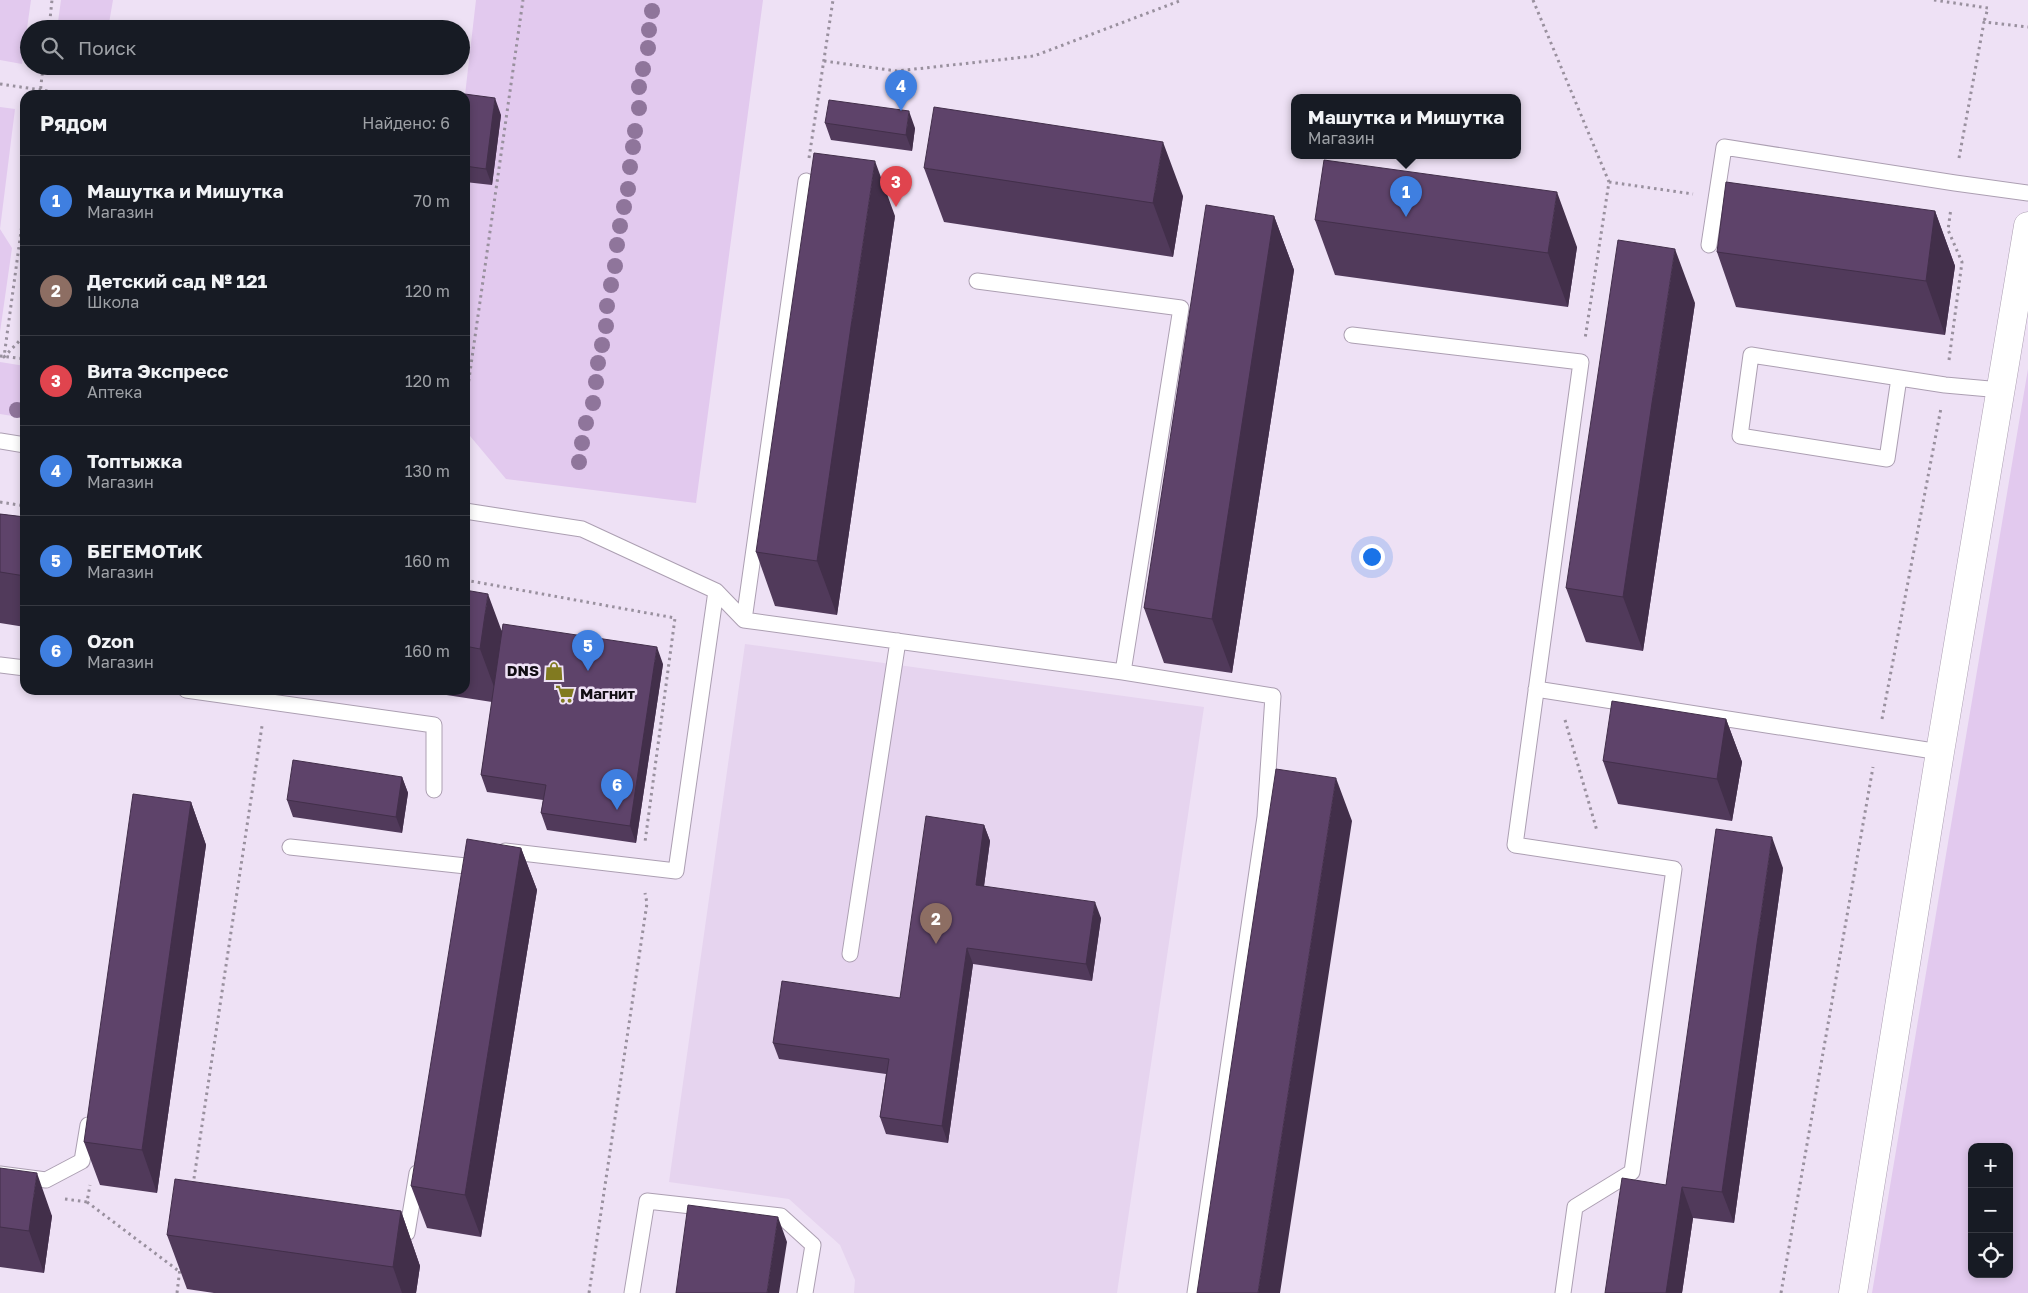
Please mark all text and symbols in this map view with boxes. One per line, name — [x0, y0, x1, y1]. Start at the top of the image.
search box — [20, 20, 470, 75]
icon: search — [38, 34, 66, 62]
text: Поиск — [78, 36, 137, 59]
pin: 4 — [885, 70, 917, 111]
popup — [1291, 94, 1521, 159]
text: Машутка и Мишутка — [1308, 105, 1504, 128]
text: Рядом — [40, 110, 107, 136]
text: Найдено: 6 — [362, 113, 450, 133]
text: Магазин — [1308, 128, 1375, 148]
pin: 3 — [880, 166, 912, 207]
pin: 1 — [1390, 176, 1422, 217]
text: Машутка и Мишутка — [87, 179, 283, 202]
text: 1 — [52, 191, 60, 211]
text: 70 m — [413, 191, 450, 211]
text: Магазин — [87, 202, 154, 222]
text: Детский сад № 121 — [87, 269, 267, 292]
text: 2 — [51, 281, 61, 301]
text: 120 m — [405, 281, 450, 301]
text: Школа — [87, 292, 139, 312]
text: Вита Экспресс — [87, 359, 228, 382]
text: 3 — [51, 371, 61, 391]
text: 120 m — [405, 371, 450, 391]
text: Аптека — [87, 382, 142, 402]
text: Топтыжка — [87, 449, 182, 472]
text: 4 — [51, 461, 61, 481]
text: 130 m — [405, 461, 450, 481]
text: Магазин — [87, 472, 154, 492]
text: БЕГЕМОТиК — [87, 539, 203, 562]
your location — [1359, 544, 1385, 570]
text: 5 — [51, 551, 61, 571]
text: 160 m — [404, 551, 450, 571]
text: Магазин — [87, 562, 154, 582]
text: Ozon — [87, 629, 134, 652]
pin: 5 — [572, 630, 604, 671]
text: 6 — [51, 641, 61, 661]
text: 160 m — [404, 641, 450, 661]
text: Магазин — [87, 652, 154, 672]
shop icon: DNS — [543, 660, 565, 682]
place label: DNS — [507, 661, 539, 679]
supermarket icon: Магнит — [554, 683, 576, 705]
place label: Магнит — [580, 684, 635, 702]
pin: 6 — [601, 769, 633, 810]
pin: 2 — [920, 903, 952, 944]
map controls — [1968, 1143, 2013, 1278]
button: + — [1968, 1143, 2013, 1188]
button: − — [1968, 1188, 2013, 1233]
button: locate — [1968, 1233, 2013, 1278]

